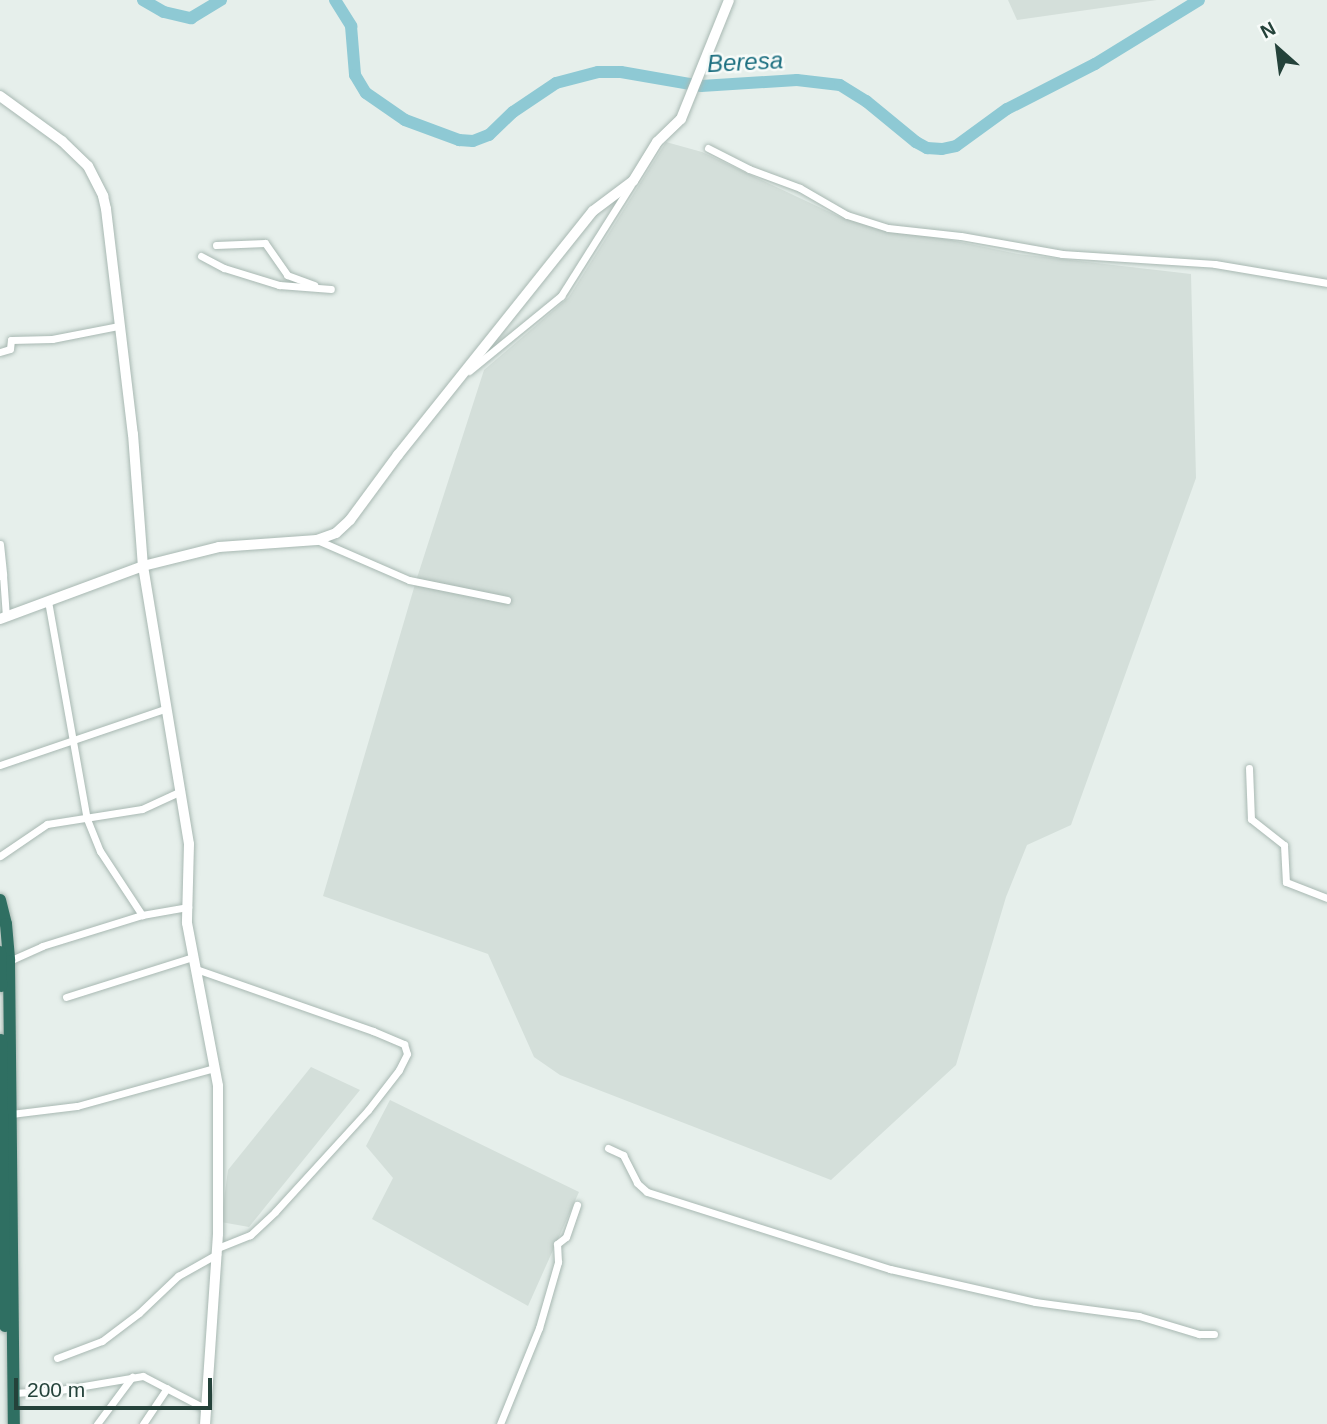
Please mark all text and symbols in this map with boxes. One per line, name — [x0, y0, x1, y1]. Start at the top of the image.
north arrow — [1243, 14, 1313, 84]
text: N — [1257, 18, 1279, 43]
water label: Beresa — [706, 46, 784, 78]
scale bar — [18, 1364, 215, 1408]
text: 200 m — [27, 1378, 85, 1401]

